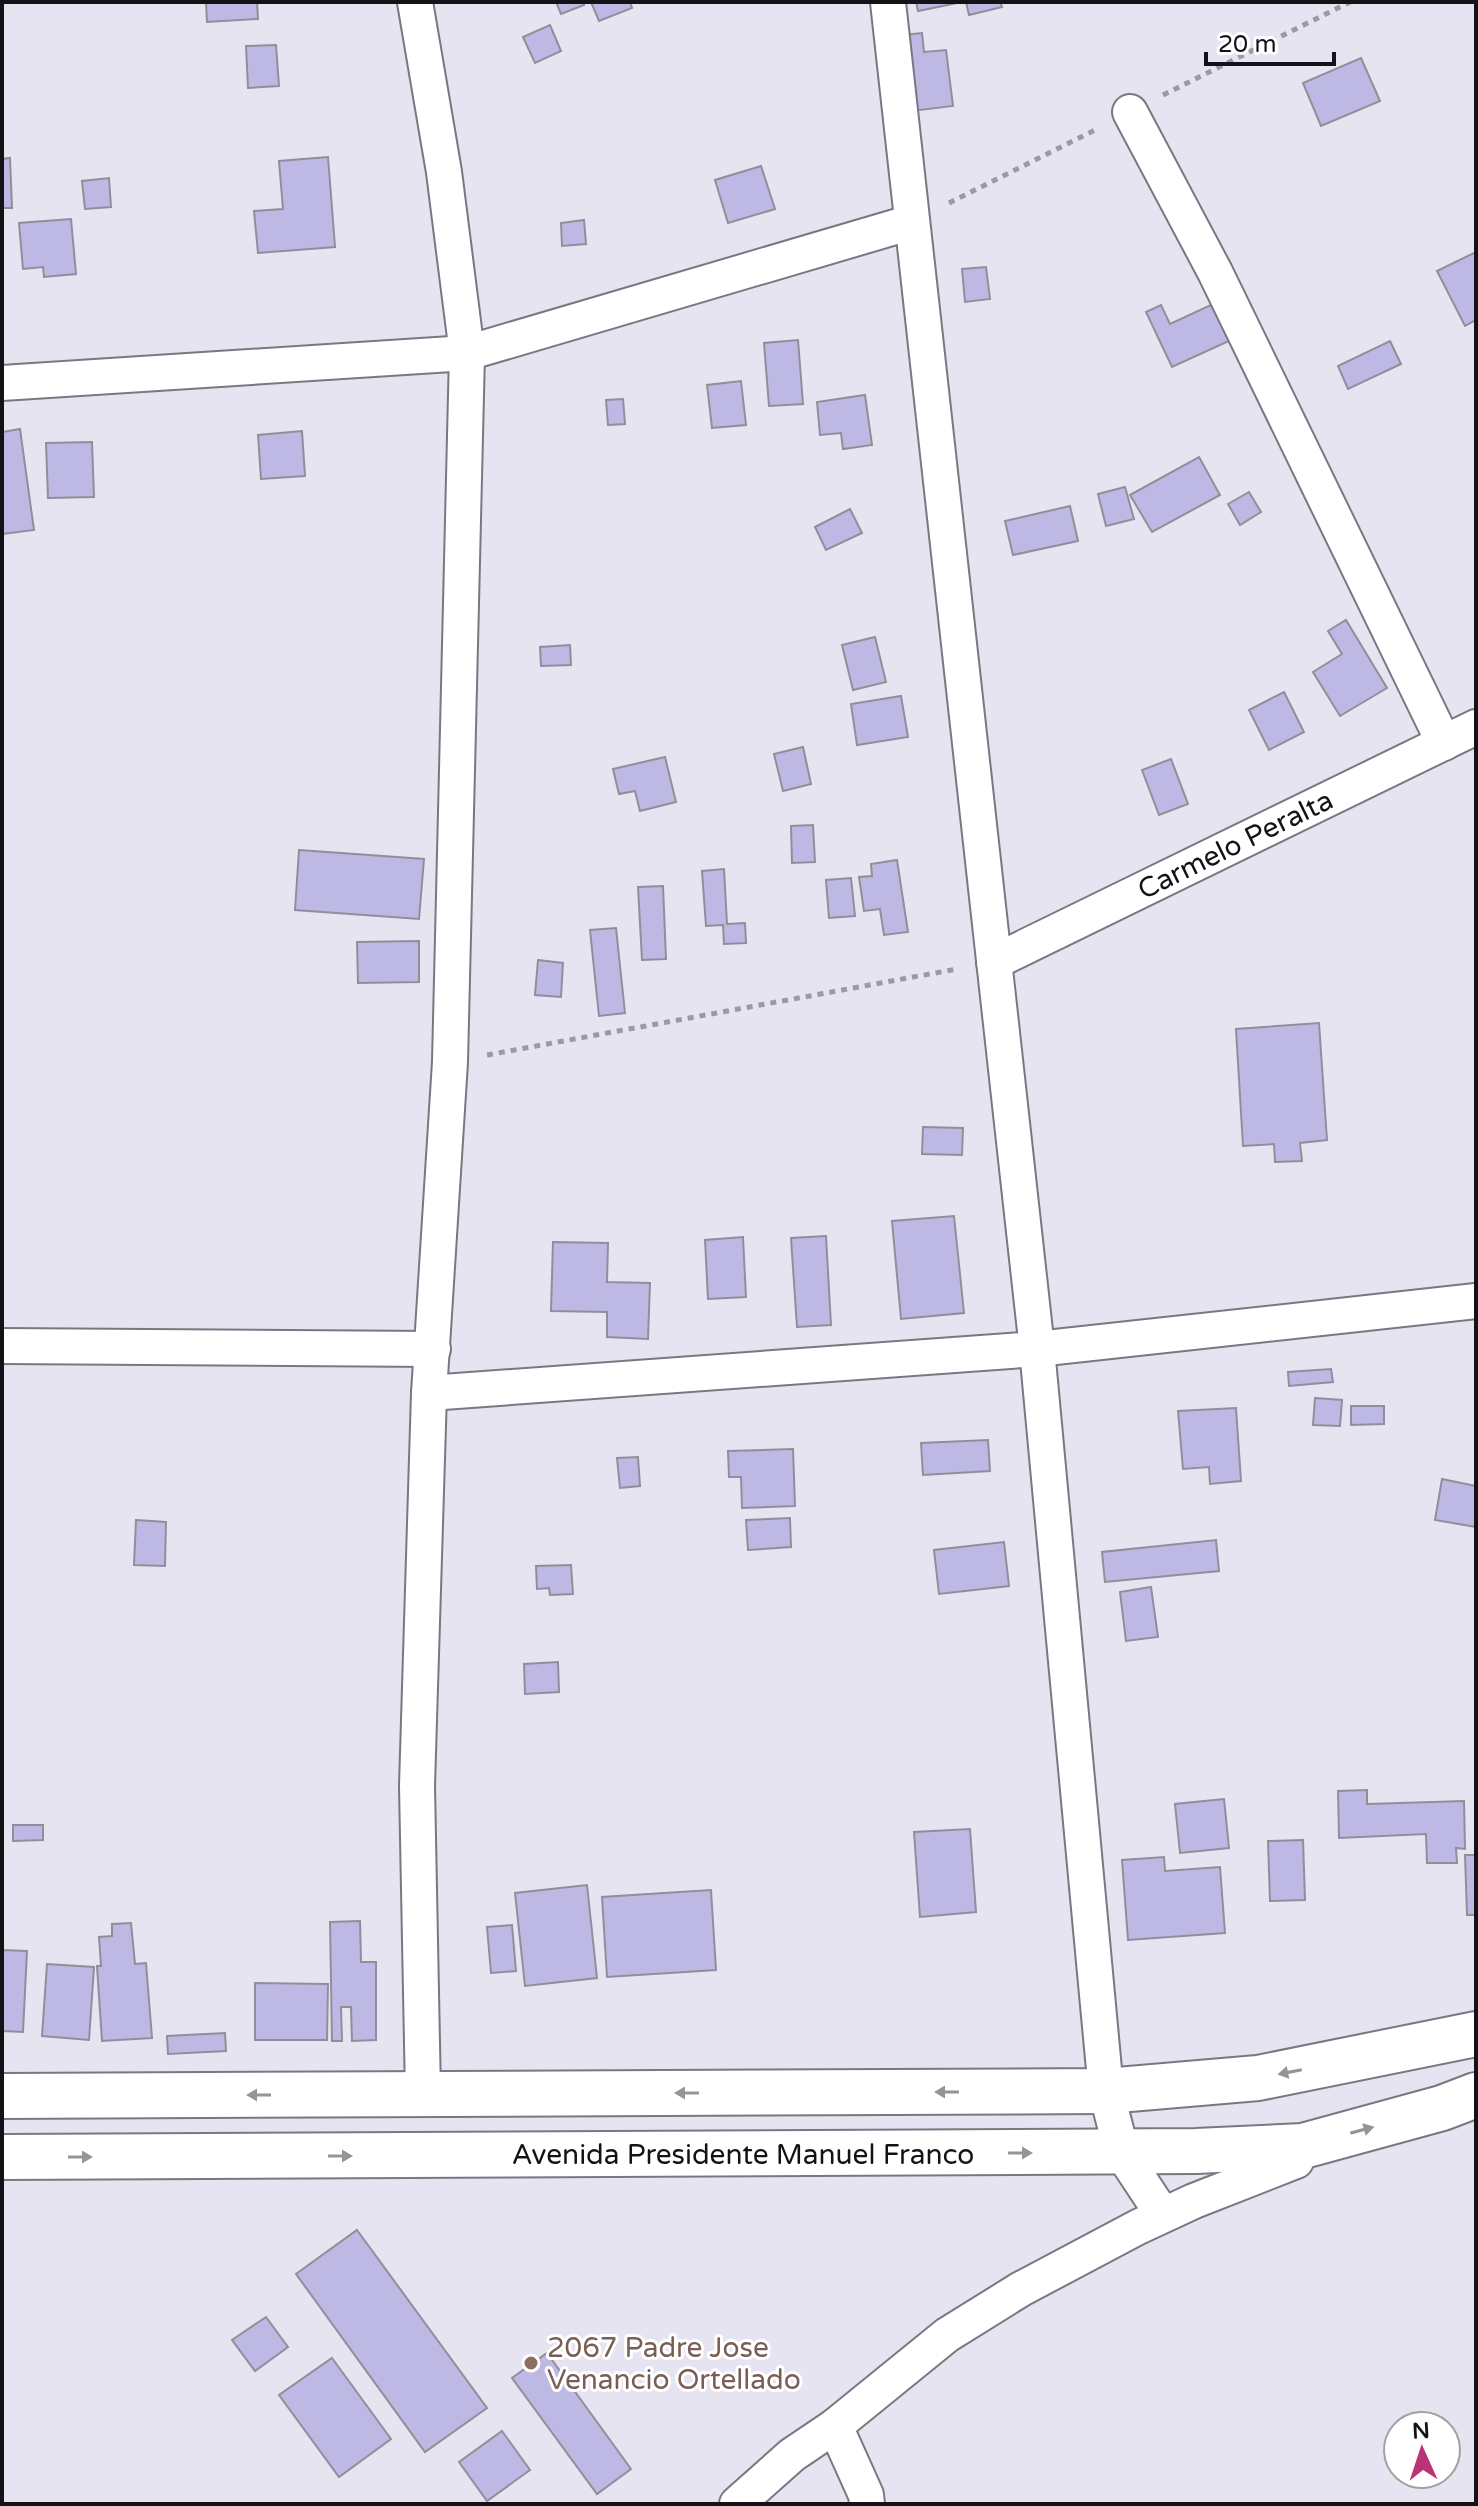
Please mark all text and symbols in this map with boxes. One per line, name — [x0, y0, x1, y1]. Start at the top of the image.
scale bar — [1206, 16, 1334, 66]
text: 20 m — [1218, 30, 1276, 59]
street label: Carmelo Peralta — [1132, 783, 1339, 907]
one-way arrow — [1277, 2066, 1302, 2078]
one-way arrow — [934, 2086, 959, 2098]
one-way arrow — [674, 2087, 699, 2099]
one-way arrow — [246, 2089, 271, 2101]
one-way arrow — [1349, 2123, 1374, 2135]
street label: Avenida Presidente Manuel Franco — [512, 2138, 974, 2172]
one-way arrow — [1008, 2147, 1033, 2159]
one-way arrow — [328, 2150, 353, 2162]
one-way arrow — [68, 2151, 93, 2163]
place label: 2067 Padre Jose Venancio Ortellado — [547, 2331, 801, 2397]
marker: 2067 Padre Jose Venancio Ortellado — [522, 2354, 540, 2372]
north arrow — [1382, 2410, 1462, 2490]
text: N — [1412, 2418, 1431, 2444]

